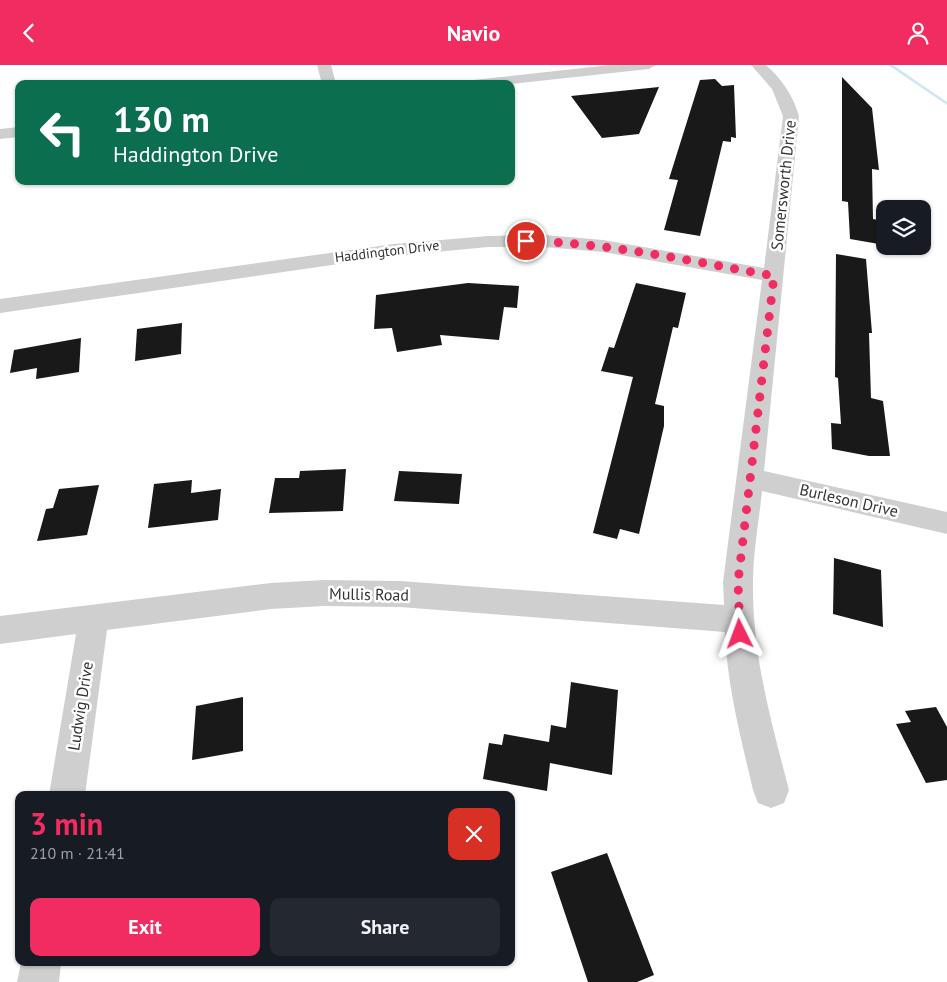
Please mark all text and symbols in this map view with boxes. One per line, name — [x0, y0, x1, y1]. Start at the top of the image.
icon: back — [15, 19, 43, 47]
text: Navio — [447, 19, 500, 47]
icon: person — [904, 19, 932, 47]
text: 130 m — [113, 96, 210, 142]
icon: left — [30, 100, 95, 165]
street label: Somersworth Drive — [766, 119, 800, 251]
text: Haddington Drive — [113, 140, 278, 168]
map controls — [876, 200, 931, 255]
button: layers — [876, 200, 931, 255]
pin — [505, 220, 547, 262]
icon: arrive — [512, 227, 540, 255]
street label: Haddington Drive — [334, 236, 440, 266]
street label: Burleson Drive — [798, 479, 900, 521]
street label: Mullis Road — [329, 583, 409, 605]
position arrow — [713, 607, 765, 659]
street label: Ludwig Drive — [63, 660, 97, 752]
text: 3 min — [30, 804, 103, 843]
button: close — [448, 808, 500, 860]
text: 210 m · 21:41 — [30, 843, 125, 863]
button: Exit — [30, 898, 260, 956]
button: Share — [270, 898, 500, 956]

